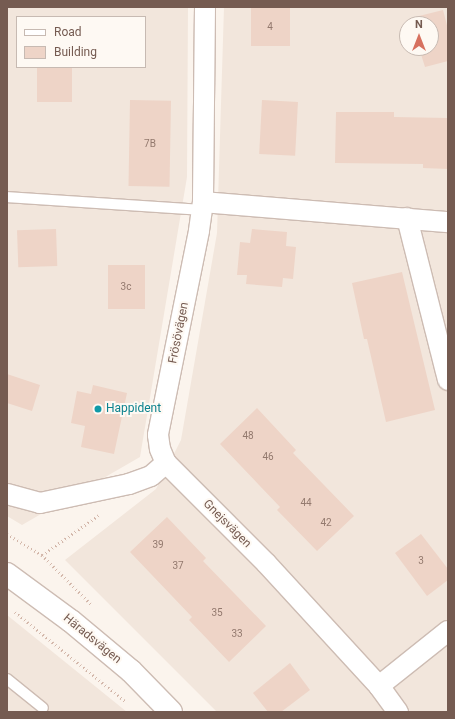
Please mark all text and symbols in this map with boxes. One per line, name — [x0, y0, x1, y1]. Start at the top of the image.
legend — [16, 16, 146, 68]
north arrow — [399, 16, 439, 56]
text: N — [415, 18, 423, 31]
house number: 4 — [267, 21, 273, 33]
text: Road — [54, 25, 82, 39]
text: Building — [54, 45, 97, 59]
house number: 7B — [144, 138, 156, 150]
house number: 3c — [121, 281, 131, 293]
street label: Frösövägen — [166, 301, 192, 365]
place label: Happident — [106, 402, 161, 416]
marker: Happident — [93, 404, 103, 414]
house number: 48 — [242, 430, 254, 442]
house number: 46 — [262, 451, 274, 463]
street label: Gnejsvägen — [200, 497, 254, 551]
house number: 44 — [300, 497, 312, 509]
house number: 42 — [320, 517, 332, 529]
house number: 39 — [152, 539, 164, 551]
house number: 3 — [418, 555, 424, 567]
house number: 37 — [172, 560, 184, 572]
house number: 35 — [211, 607, 223, 619]
street label: Häradsvägen — [60, 611, 124, 667]
house number: 33 — [231, 628, 243, 640]

